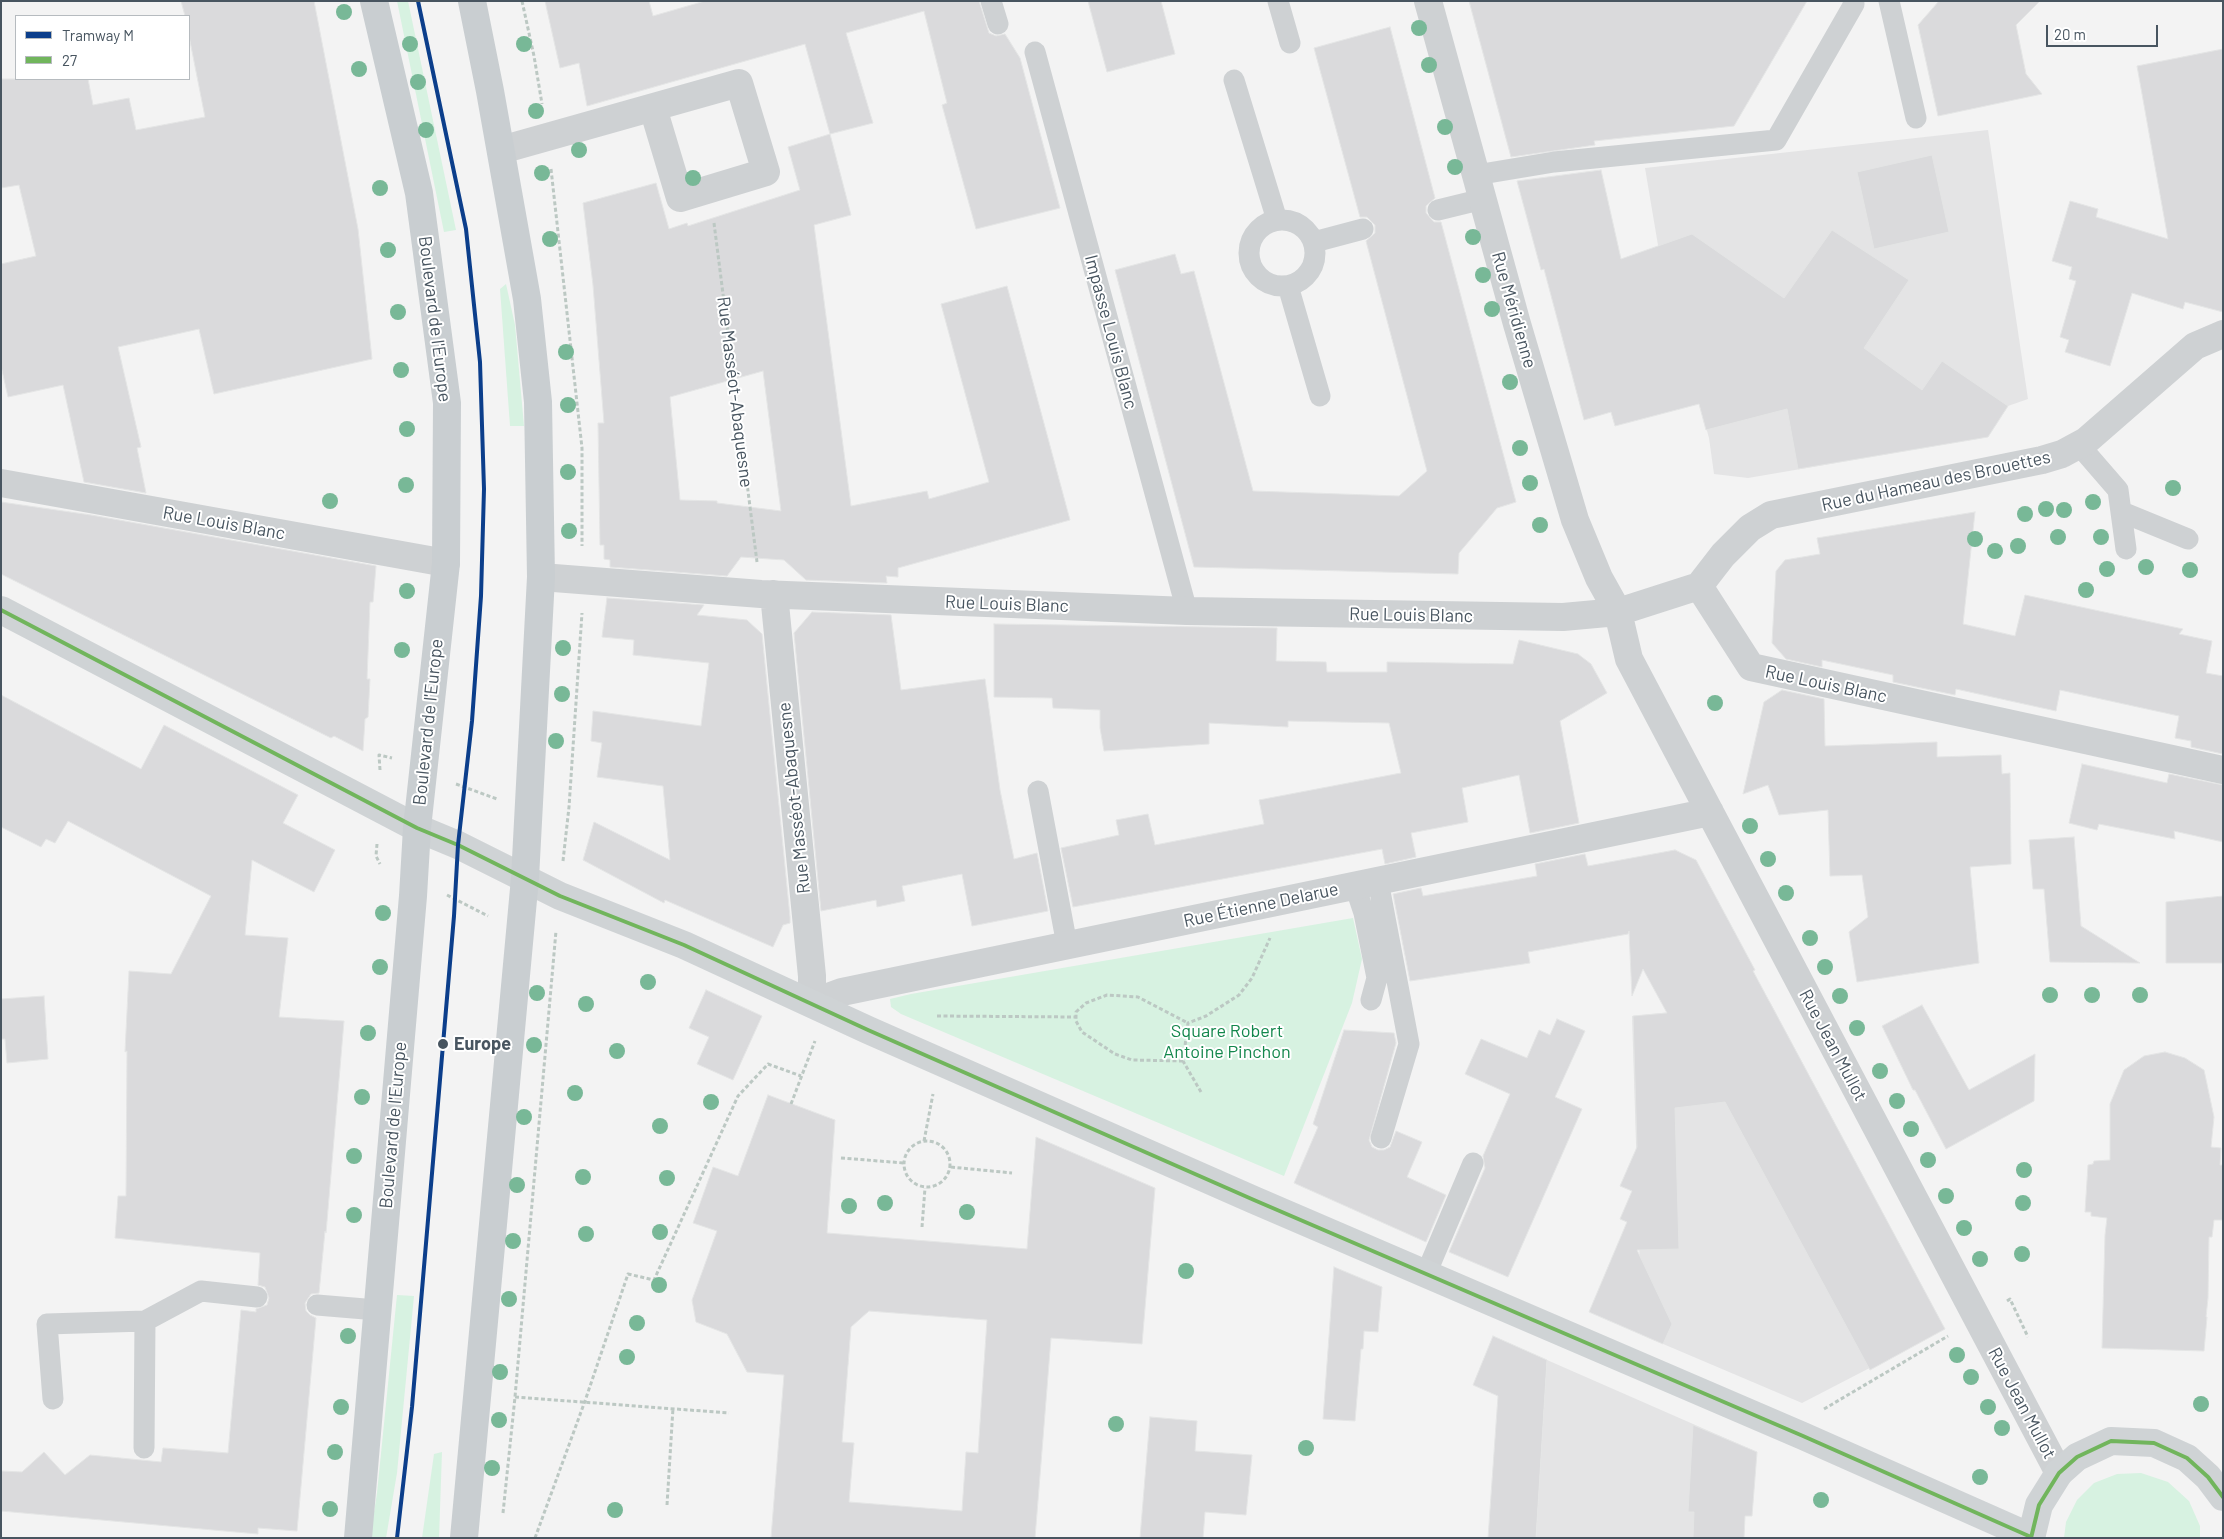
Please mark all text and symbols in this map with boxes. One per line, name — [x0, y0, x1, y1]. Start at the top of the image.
legend — [15, 15, 190, 80]
scale bar — [2049, 15, 2162, 47]
text: 20 m — [2054, 25, 2086, 43]
text: Tramway M — [62, 26, 134, 44]
text: 27 — [62, 51, 77, 69]
street label: Boulevard de l'Europe — [414, 235, 456, 403]
street label: Rue Méridienne — [1487, 249, 1541, 371]
street label: Impasse Louis Blanc — [1080, 252, 1142, 412]
street label: Rue Masséot-Abaquesne — [713, 295, 757, 489]
street label: Rue du Hameau des Brouettes — [1819, 446, 2053, 516]
street label: Rue Louis Blanc — [161, 502, 287, 544]
street label: Rue Louis Blanc — [945, 591, 1069, 617]
street label: Rue Louis Blanc — [1349, 603, 1473, 627]
street label: Boulevard de l'Europe — [409, 638, 447, 806]
street label: Rue Louis Blanc — [1763, 661, 1889, 707]
street label: Rue Masséot-Abaquesne — [773, 701, 815, 895]
street label: Rue Étienne Delarue — [1182, 878, 1340, 932]
street label: Rue Jean Mullot — [1795, 985, 1871, 1105]
park label: Square Robert Antoine Pinchon — [1163, 1020, 1291, 1062]
place label: Europe — [454, 1033, 511, 1055]
marker: Europe — [436, 1037, 450, 1051]
street label: Boulevard de l'Europe — [375, 1041, 411, 1209]
street label: Rue Jean Mullot — [1984, 1343, 2060, 1463]

